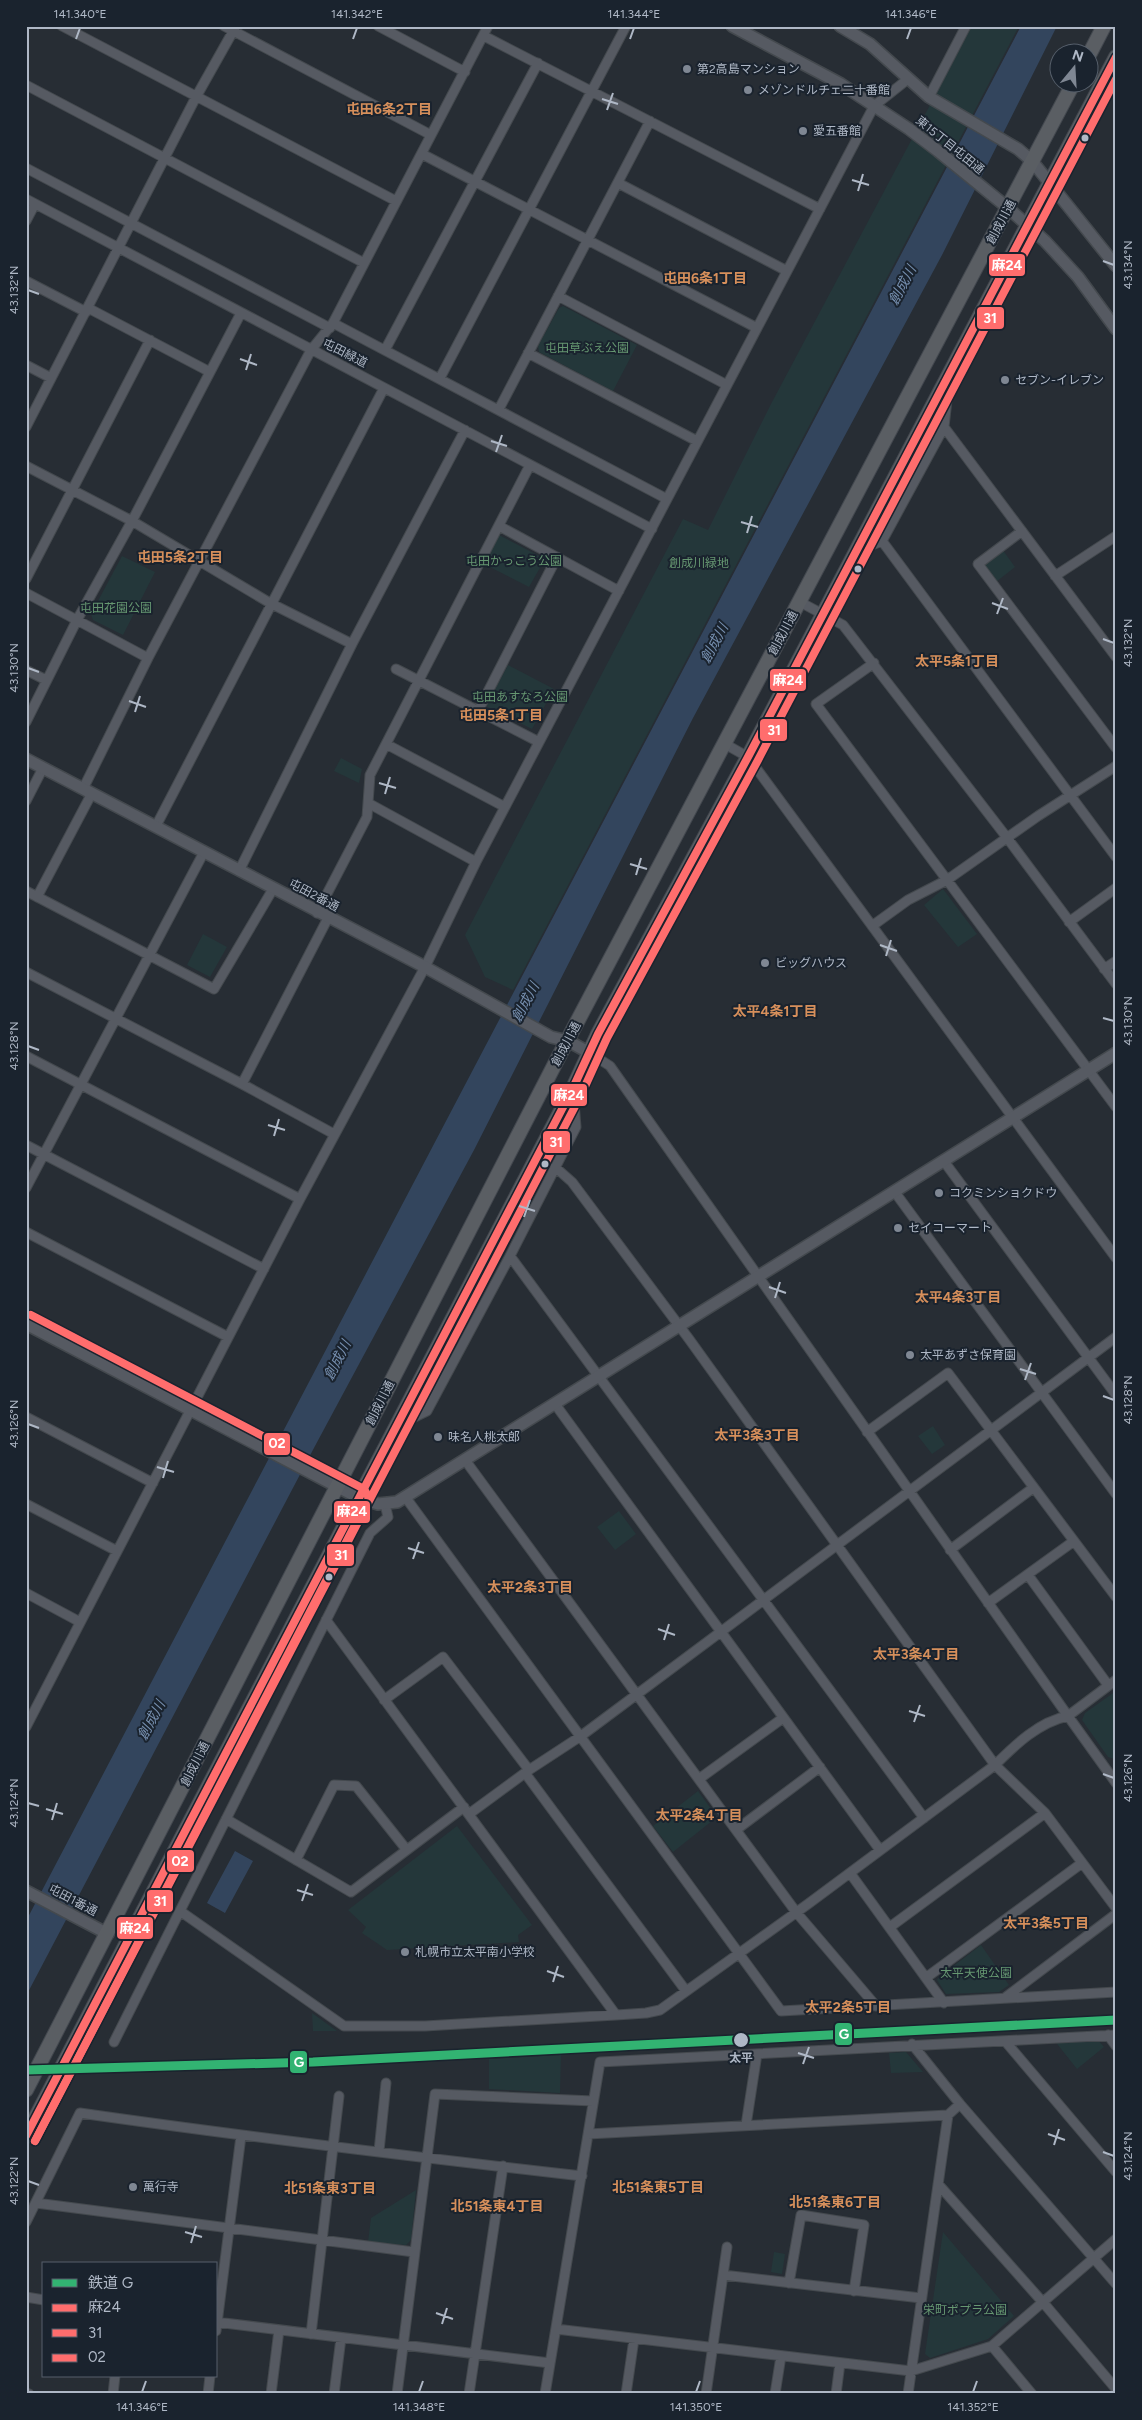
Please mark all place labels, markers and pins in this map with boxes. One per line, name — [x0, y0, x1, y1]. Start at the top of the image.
place label: 第2高島マンション — [697, 62, 800, 76]
marker: 第2高島マンション — [681, 63, 693, 75]
place label: メゾンドルチェ二十番館 — [758, 83, 890, 97]
marker: メゾンドルチェ二十番館 — [742, 84, 754, 96]
place label: 愛五番館 — [813, 124, 861, 138]
marker: 愛五番館 — [797, 125, 809, 137]
unlabelled marker — [1080, 133, 1090, 143]
place label: セブン-イレブン — [1015, 373, 1104, 387]
marker: セブン-イレブン — [999, 374, 1011, 386]
unlabelled marker — [853, 564, 863, 574]
place label: ビッグハウス — [775, 956, 847, 970]
marker: ビッグハウス — [759, 957, 771, 969]
unlabelled marker — [540, 1159, 550, 1169]
place label: コクミンショクドウ — [949, 1186, 1057, 1200]
marker: コクミンショクドウ — [933, 1187, 945, 1199]
place label: セイコーマート — [908, 1221, 992, 1235]
marker: セイコーマート — [892, 1222, 904, 1234]
place label: 太平あずさ保育園 — [920, 1348, 1016, 1362]
marker: 太平あずさ保育園 — [904, 1349, 916, 1361]
place label: 味名人桃太郎 — [448, 1430, 520, 1444]
marker: 味名人桃太郎 — [432, 1431, 444, 1443]
unlabelled marker — [324, 1572, 334, 1582]
place label: 札幌市立太平南小学校 — [415, 1945, 535, 1959]
marker: 札幌市立太平南小学校 — [399, 1946, 411, 1958]
marker: 太平 — [732, 2031, 750, 2049]
place label: 太平 — [729, 2051, 753, 2065]
place label: 萬行寺 — [143, 2180, 179, 2194]
marker: 萬行寺 — [127, 2181, 139, 2193]

